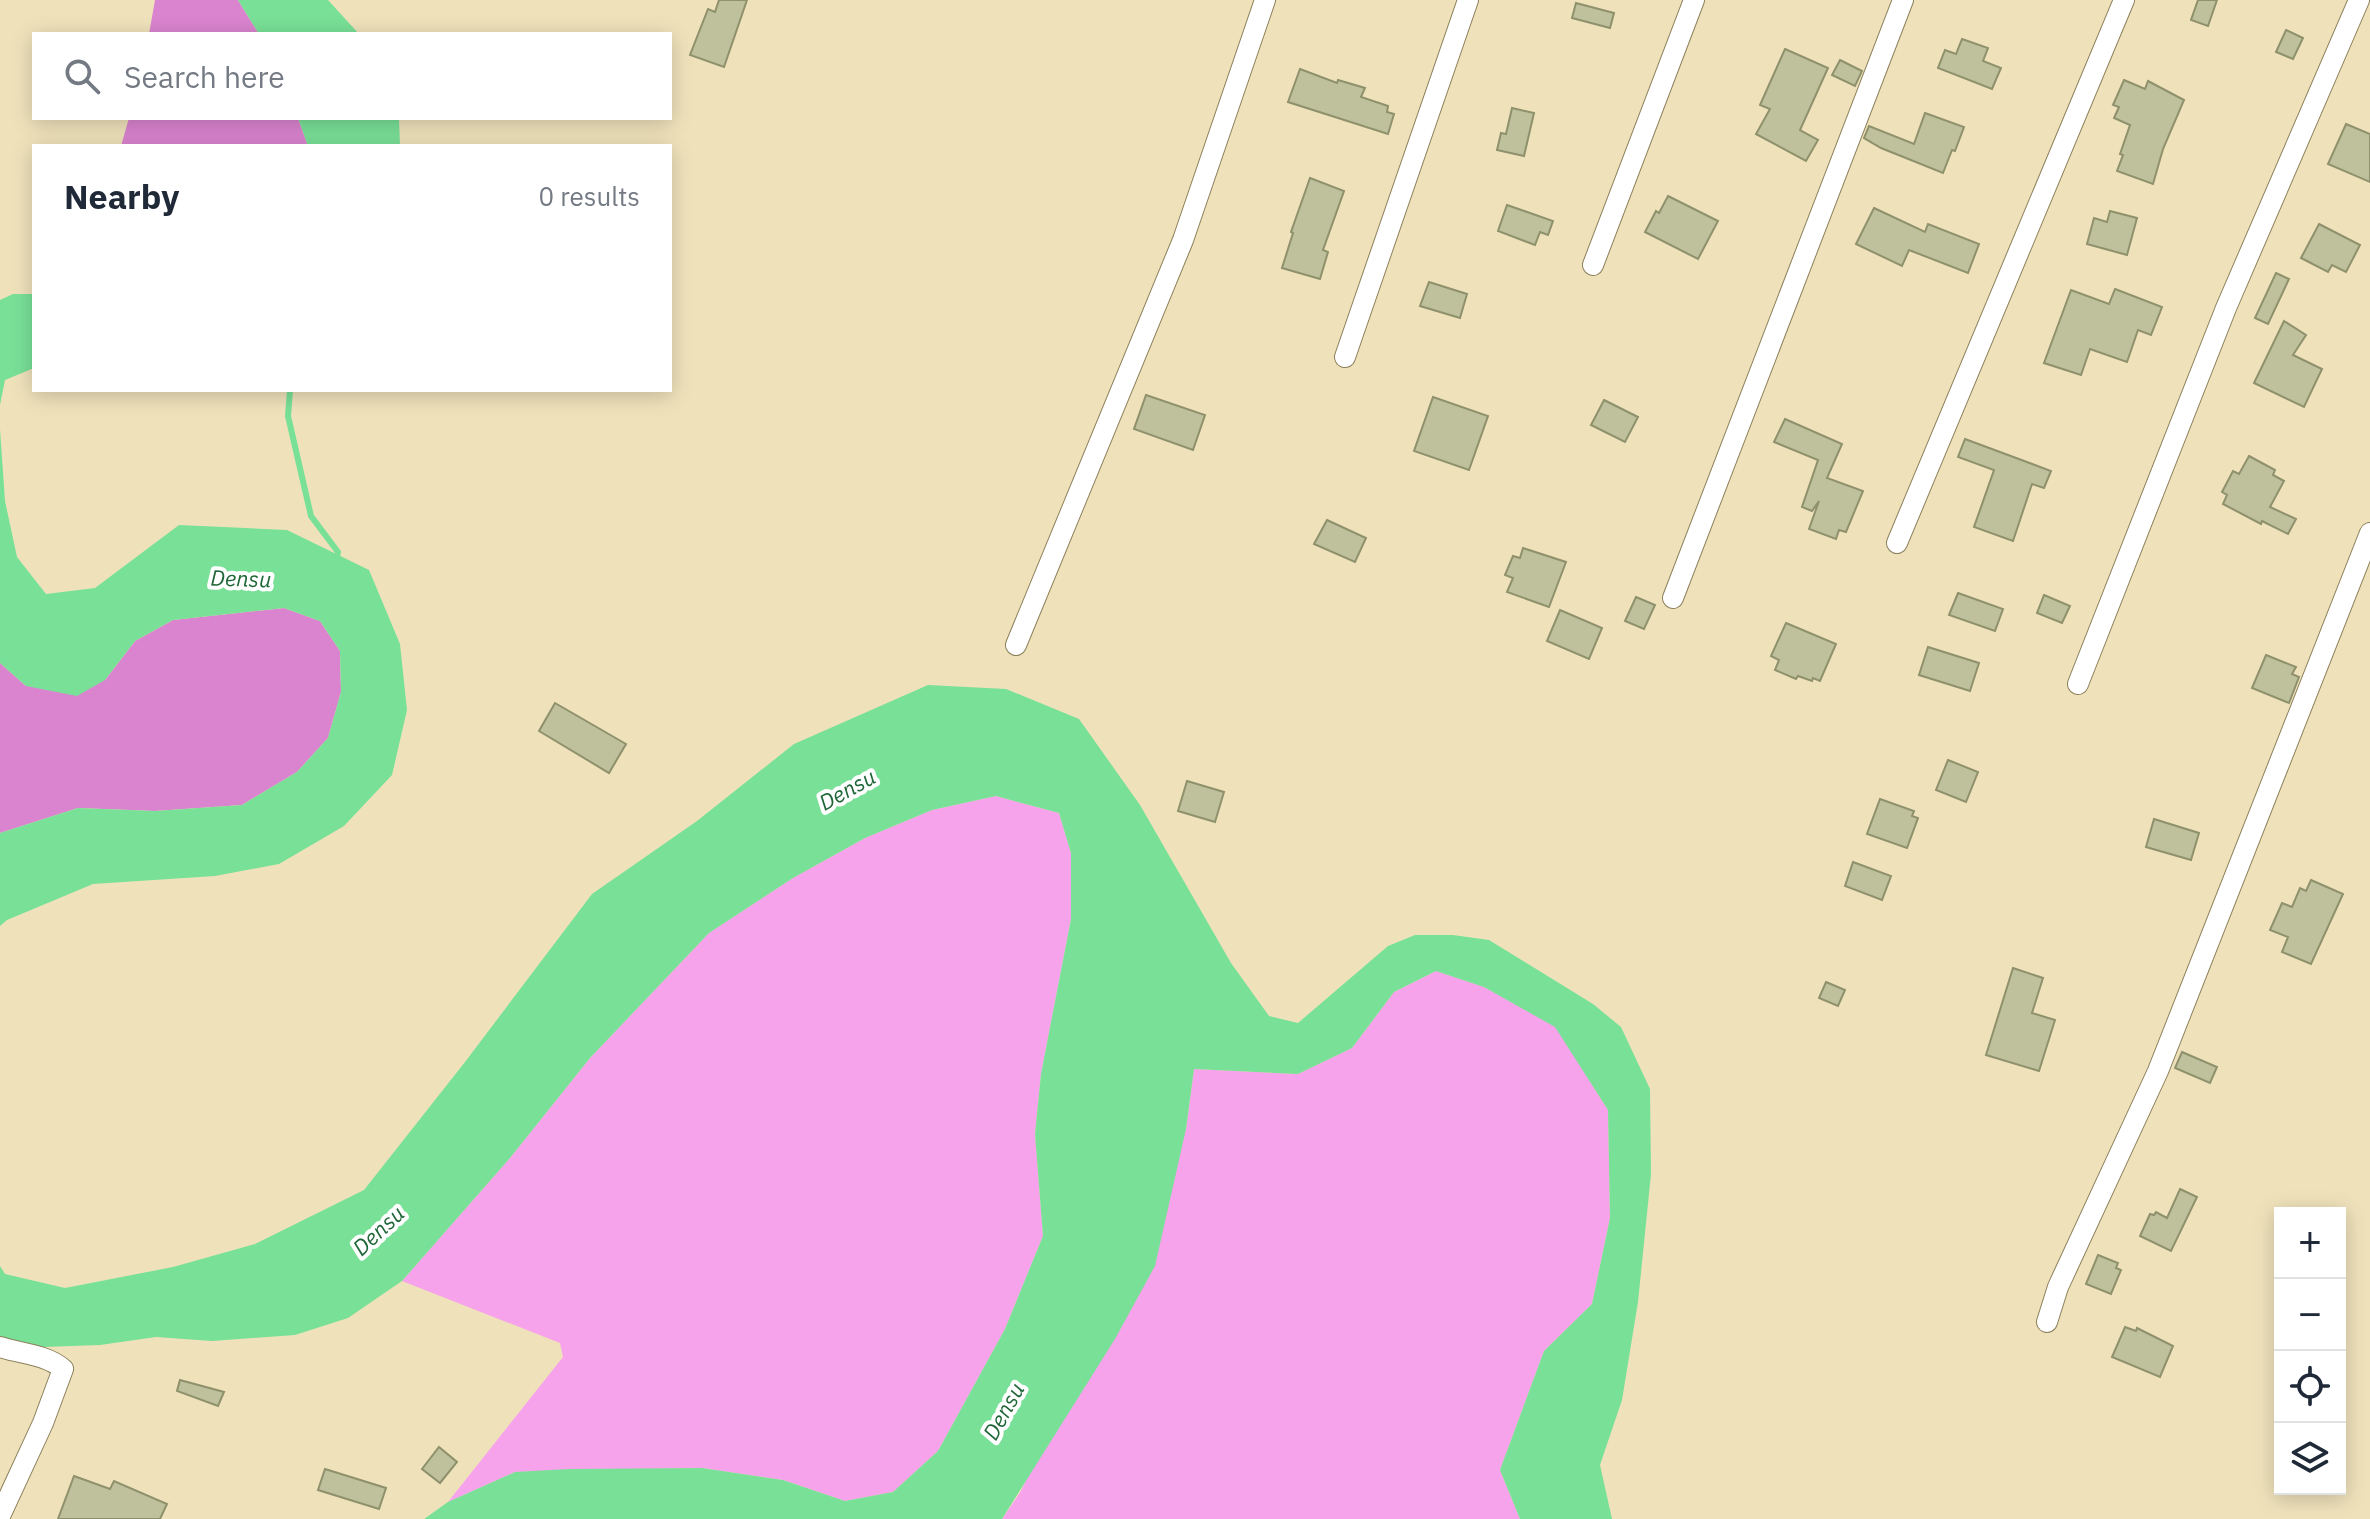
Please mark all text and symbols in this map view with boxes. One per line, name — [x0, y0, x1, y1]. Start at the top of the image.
search box — [32, 32, 672, 120]
icon: search — [60, 54, 104, 98]
text: Search here — [124, 57, 285, 96]
text: Nearby — [64, 174, 179, 218]
text: 0 results — [538, 179, 640, 213]
water label: Densu — [210, 562, 272, 594]
water label: Densu — [813, 762, 881, 816]
water label: Densu — [346, 1199, 410, 1261]
map controls — [2274, 1207, 2346, 1495]
button: + — [2274, 1207, 2346, 1279]
button: − — [2274, 1279, 2346, 1351]
button: locate — [2274, 1351, 2346, 1423]
water label: Densu — [976, 1377, 1030, 1445]
button: layers — [2274, 1423, 2346, 1495]

